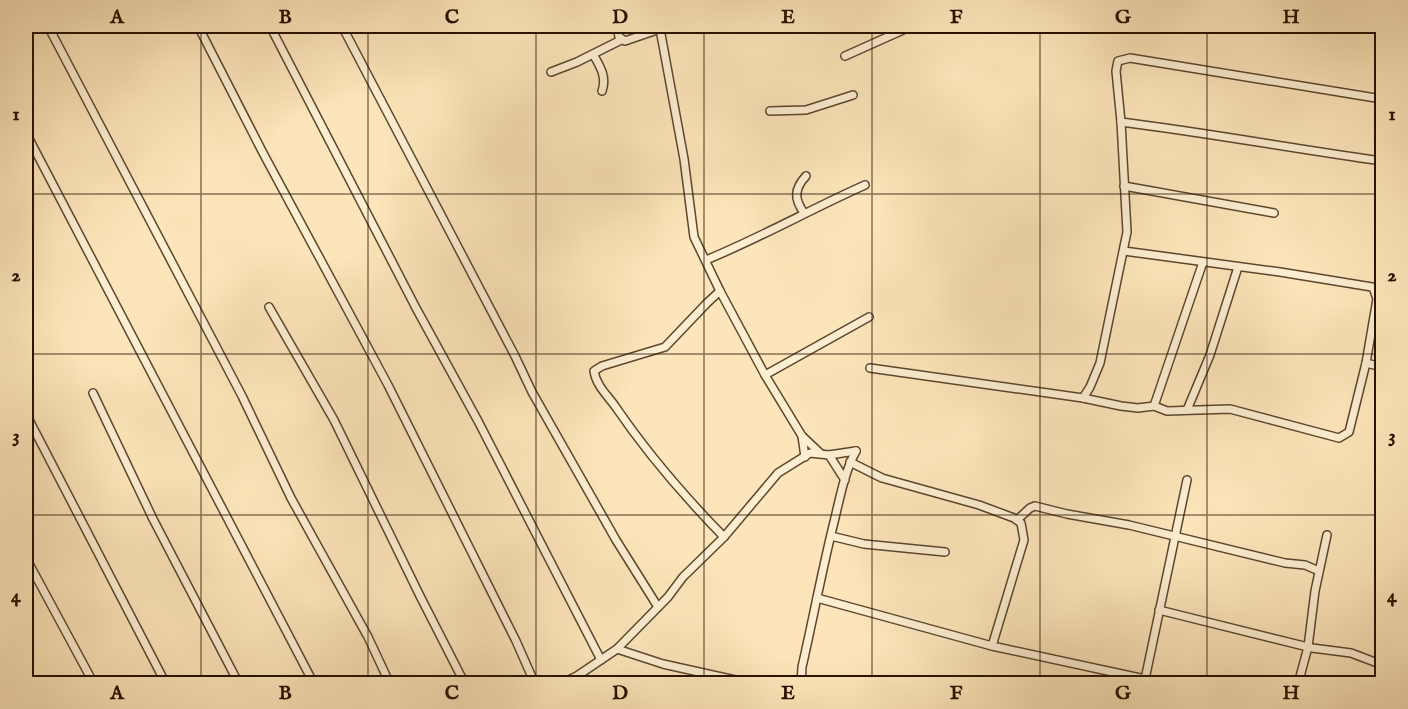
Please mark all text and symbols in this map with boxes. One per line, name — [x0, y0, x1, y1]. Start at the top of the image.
text: A — [109, 5, 125, 30]
text: B — [278, 5, 292, 30]
text: C — [445, 5, 459, 30]
text: D — [612, 5, 628, 30]
text: E — [781, 5, 795, 30]
text: F — [950, 5, 963, 30]
text: G — [1115, 5, 1132, 30]
text: H — [1282, 5, 1300, 30]
text: 1 — [12, 102, 20, 127]
text: 1 — [1388, 102, 1396, 127]
text: 2 — [11, 263, 21, 288]
text: 2 — [1387, 263, 1397, 288]
text: 3 — [12, 424, 20, 449]
text: 3 — [1388, 424, 1396, 449]
text: 4 — [11, 584, 22, 609]
text: 4 — [1387, 584, 1398, 609]
text: A — [109, 681, 125, 706]
text: B — [278, 681, 292, 706]
text: C — [445, 681, 459, 706]
text: D — [612, 681, 628, 706]
text: E — [781, 681, 795, 706]
text: F — [950, 681, 963, 706]
text: G — [1115, 681, 1132, 706]
text: H — [1282, 681, 1300, 706]

